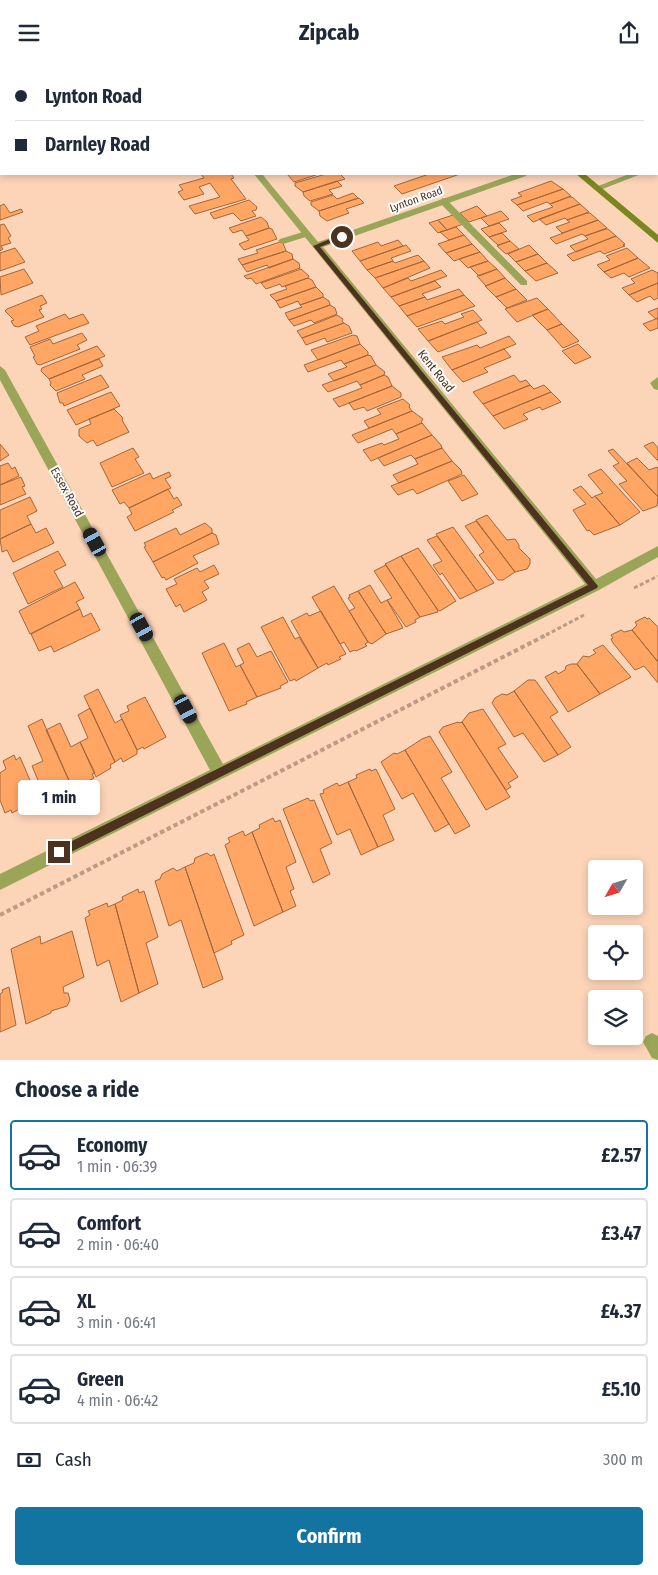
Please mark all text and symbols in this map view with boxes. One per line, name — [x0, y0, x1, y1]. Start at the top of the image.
icon: menu — [15, 19, 43, 47]
text: Zipcab — [299, 19, 359, 46]
icon: share — [615, 19, 643, 47]
text: Lynton Road — [45, 85, 142, 108]
text: Darnley Road — [45, 133, 150, 156]
street label: Lynton Road — [388, 184, 444, 215]
route start — [331, 226, 353, 248]
street label: Kent Road — [415, 347, 457, 395]
street label: Essex Road — [48, 465, 86, 519]
car — [81, 525, 108, 559]
car — [128, 610, 155, 644]
car — [172, 692, 199, 726]
callout: 1 min — [18, 779, 100, 815]
text: 1 min — [42, 788, 76, 807]
route end — [48, 841, 70, 863]
north arrow — [588, 860, 642, 915]
map controls — [588, 860, 643, 1045]
button: locate — [588, 925, 643, 980]
button: layers — [588, 990, 643, 1045]
text: Choose a ride — [15, 1076, 139, 1103]
icon: car — [17, 1133, 62, 1178]
text: Economy — [77, 1134, 147, 1157]
text: £2.57 — [601, 1144, 641, 1167]
text: 1 min · 06:39 — [77, 1157, 157, 1176]
icon: car — [17, 1211, 62, 1256]
text: Comfort — [77, 1212, 141, 1235]
text: £3.47 — [601, 1222, 641, 1245]
text: 2 min · 06:40 — [77, 1235, 159, 1254]
icon: car — [17, 1289, 62, 1334]
text: XL — [77, 1290, 96, 1313]
text: £4.37 — [601, 1300, 641, 1323]
text: 3 min · 06:41 — [77, 1313, 156, 1332]
icon: car — [17, 1367, 62, 1412]
text: Green — [77, 1368, 124, 1391]
text: £5.10 — [602, 1378, 641, 1401]
text: 4 min · 06:42 — [77, 1391, 158, 1410]
icon: cash — [15, 1446, 43, 1474]
text: Cash — [55, 1448, 92, 1471]
text: 300 m — [603, 1450, 643, 1469]
button: Confirm — [15, 1507, 643, 1565]

